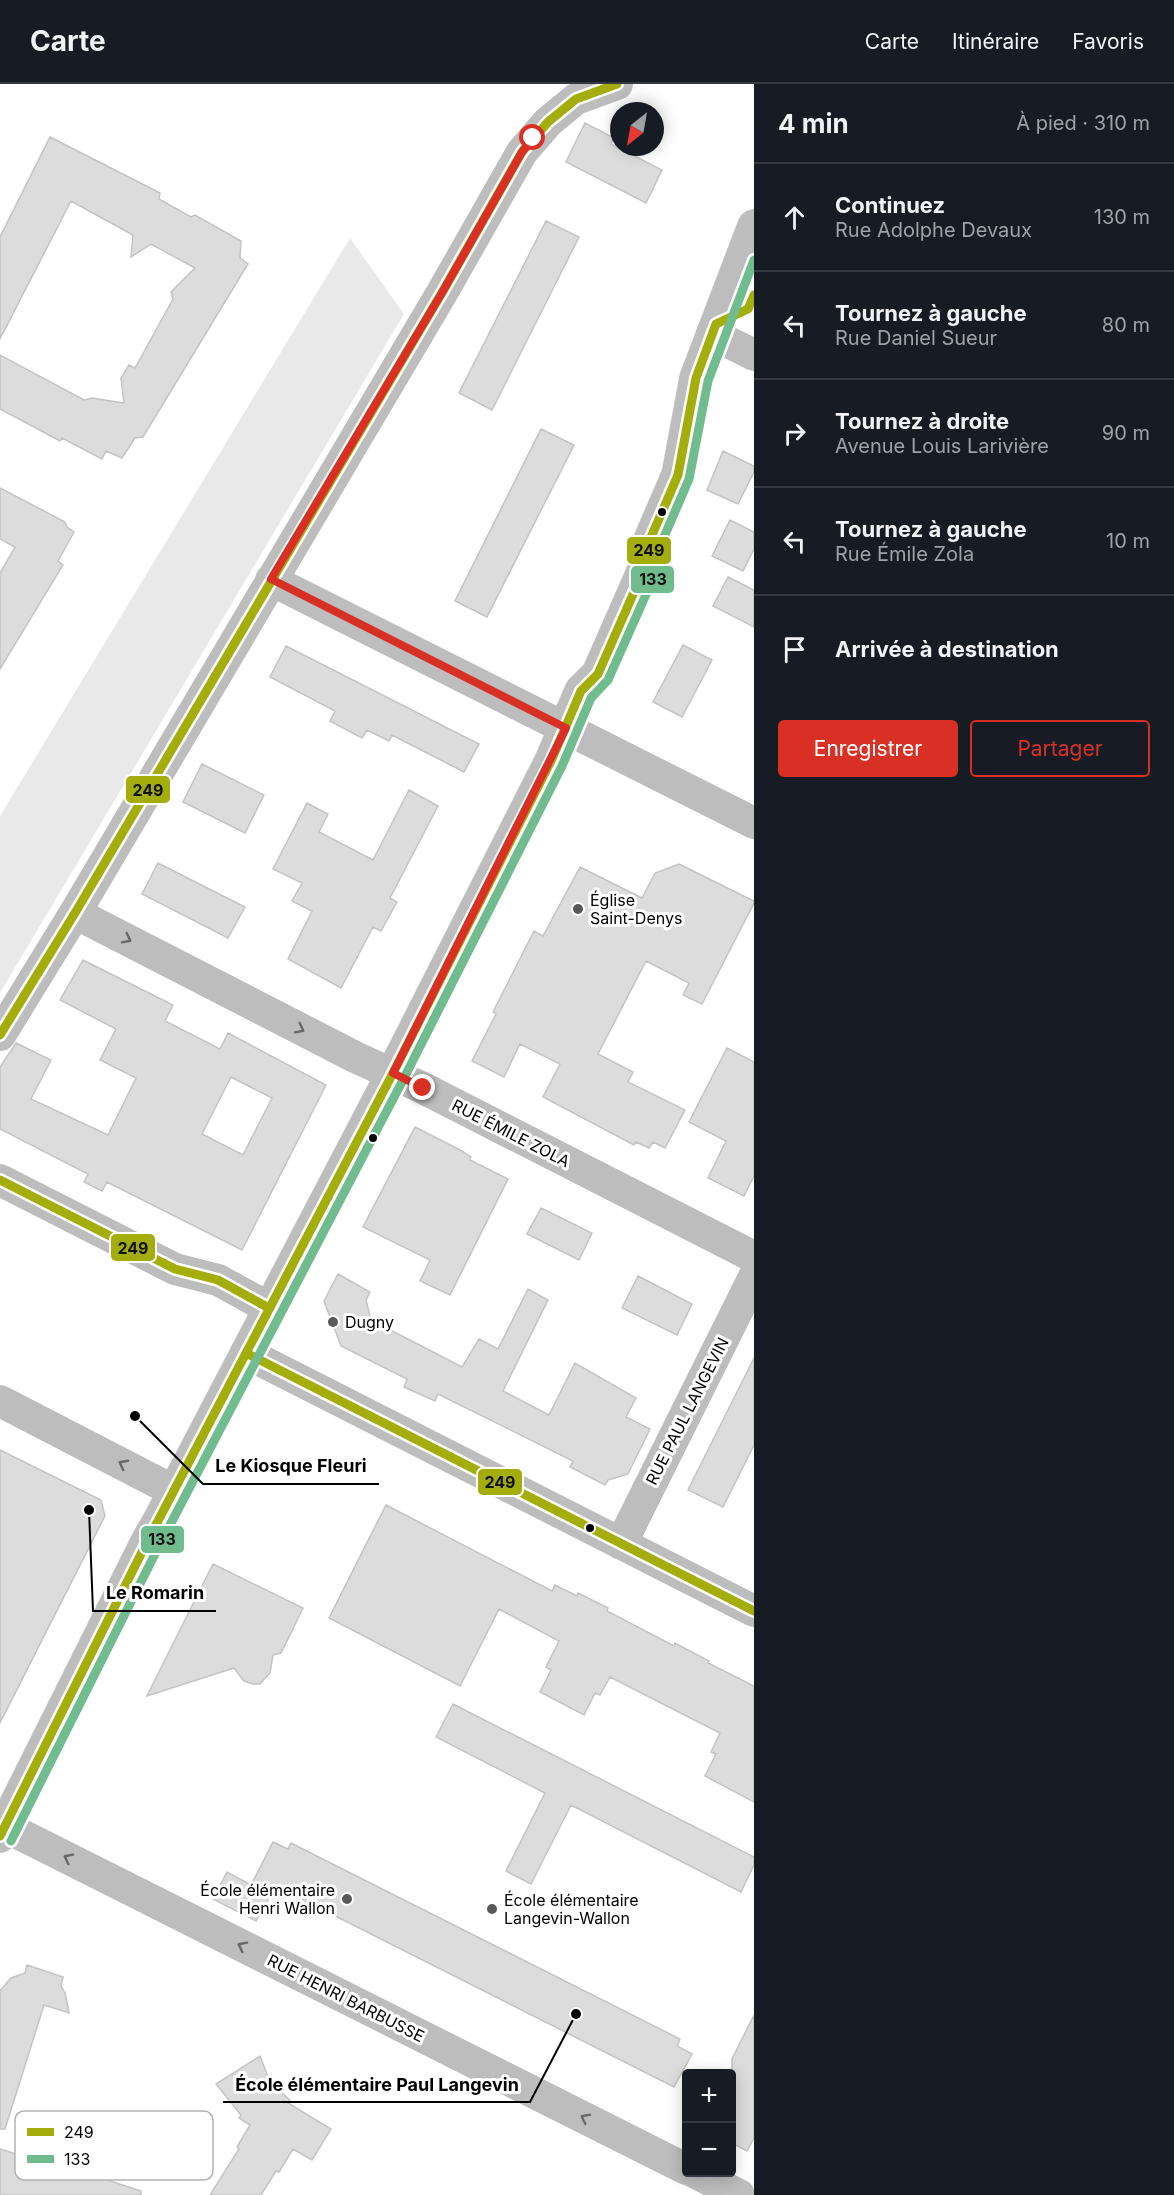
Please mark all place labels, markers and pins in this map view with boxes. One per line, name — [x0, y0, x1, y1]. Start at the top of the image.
unlabelled marker — [656, 506, 668, 518]
place label: Église Saint-Denys — [590, 890, 682, 928]
marker: Église Saint-Denys — [571, 902, 585, 916]
unlabelled marker — [367, 1132, 379, 1144]
place label: Dugny — [345, 1312, 394, 1332]
marker: Dugny — [326, 1315, 340, 1329]
callout: Le Kiosque Fleuri — [203, 1448, 379, 1484]
unlabelled marker — [584, 1522, 596, 1534]
callout: Le Romarin — [93, 1575, 216, 1611]
place label: École élémentaire Henri Wallon — [200, 1880, 335, 1918]
place label: École élémentaire Langevin-Wallon — [504, 1890, 639, 1928]
marker: École élémentaire Henri Wallon — [340, 1892, 354, 1906]
marker: École élémentaire Langevin-Wallon — [485, 1902, 499, 1916]
callout: École élémentaire Paul Langevin — [223, 2066, 530, 2102]

